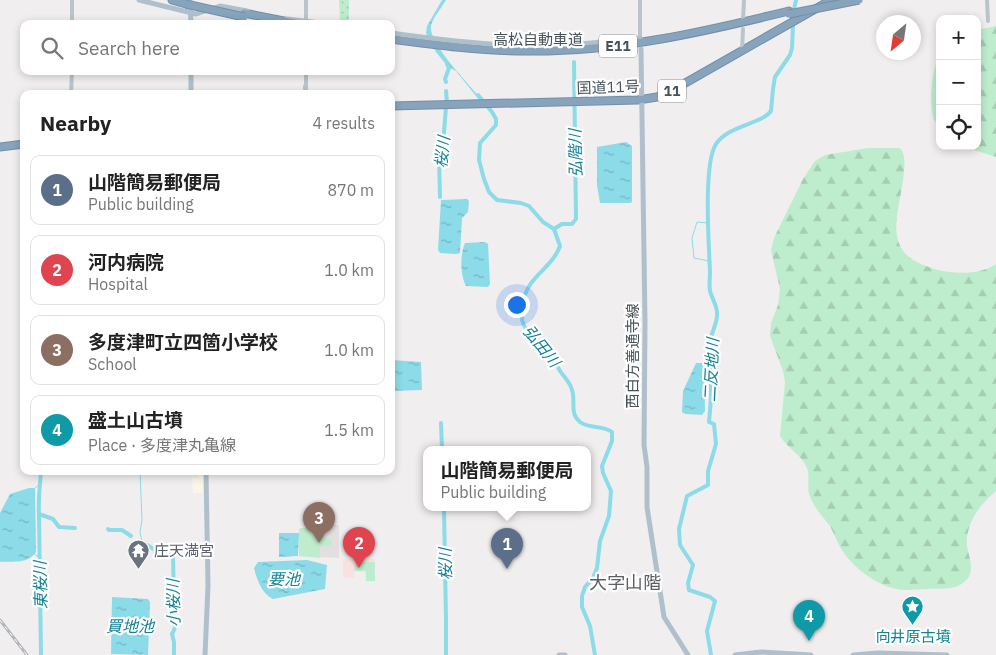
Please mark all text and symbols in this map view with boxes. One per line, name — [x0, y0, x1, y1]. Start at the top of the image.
north arrow — [876, 15, 921, 60]
map controls — [936, 15, 981, 150]
button: + — [936, 15, 981, 60]
search box — [20, 20, 395, 75]
street label: 高松自動車道 — [493, 30, 583, 49]
icon: search — [38, 34, 66, 62]
road number: E11 — [599, 34, 637, 58]
text: Search here — [78, 36, 180, 60]
button: − — [936, 60, 981, 105]
street label: 国道11号 — [576, 76, 640, 98]
road number: 11 — [658, 80, 686, 102]
button: locate — [936, 105, 981, 150]
text: Nearby — [40, 109, 111, 137]
text: 4 results — [312, 113, 375, 133]
water label: 弘階川 — [565, 127, 585, 177]
water label: 桜川 — [430, 133, 454, 169]
text: 山階簡易郵便局 — [88, 170, 221, 194]
text: 1 — [52, 180, 62, 200]
text: 870 m — [327, 180, 374, 200]
text: Public building — [88, 194, 194, 214]
text: 河内病院 — [88, 250, 164, 274]
text: 2 — [52, 260, 62, 280]
text: 1.0 km — [324, 260, 374, 280]
text: Hospital — [88, 274, 148, 294]
your location — [504, 292, 530, 318]
street label: 西白方善通寺線 — [623, 303, 642, 409]
water label: 弘田川 — [519, 321, 566, 372]
text: 多度津町立四箇小学校 — [88, 330, 278, 354]
water label: 二反地川 — [699, 336, 723, 402]
text: 3 — [52, 340, 62, 360]
text: 1.0 km — [324, 340, 374, 360]
text: School — [88, 354, 137, 374]
text: 盛土山古墳 — [88, 408, 183, 432]
text: 4 — [52, 420, 62, 440]
text: 1.5 km — [324, 420, 374, 440]
text: Place · 多度津丸亀線 — [88, 435, 236, 455]
popup — [423, 446, 591, 511]
text: 山階簡易郵便局 — [440, 458, 574, 482]
text: Public building — [440, 482, 546, 502]
pin: 3 — [303, 502, 335, 543]
pin: 2 — [343, 527, 375, 568]
pin: 1 — [491, 528, 523, 569]
temple icon: 庄天満宮 — [126, 538, 150, 569]
place label: 庄天満宮 — [154, 541, 214, 560]
water label: 桜川 — [435, 546, 455, 580]
water label: 東桜川 — [30, 559, 50, 609]
water label: 要池 — [268, 569, 302, 589]
district label: 大字山階 — [589, 571, 661, 594]
water label: 小桜川 — [163, 577, 183, 627]
place icon: 向井原古墳 — [901, 595, 925, 626]
pin: 4 — [793, 600, 825, 641]
water label: 買地池 — [106, 616, 156, 636]
place label: 向井原古墳 — [875, 627, 951, 646]

